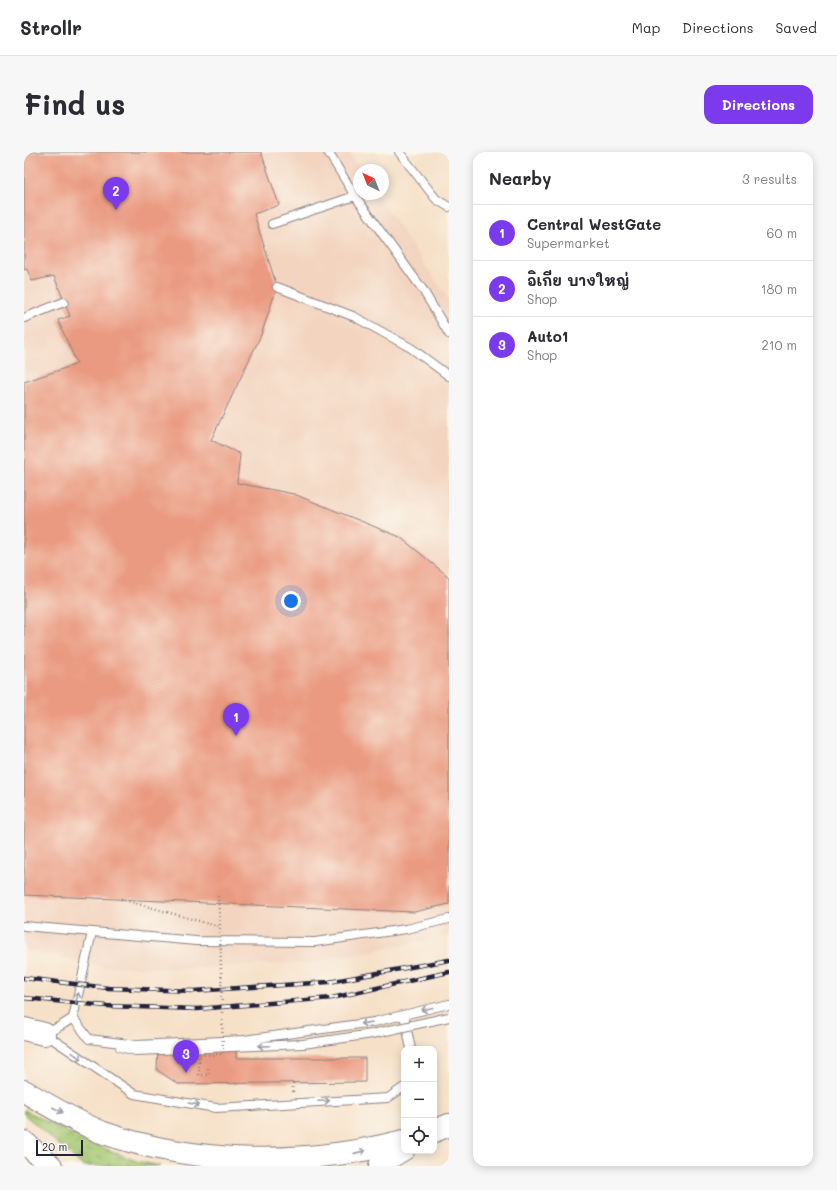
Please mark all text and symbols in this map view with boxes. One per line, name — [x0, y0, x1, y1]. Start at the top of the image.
text: Strollr — [20, 15, 82, 40]
text: Map — [632, 18, 660, 37]
text: Directions — [682, 18, 753, 37]
text: Saved — [775, 18, 817, 37]
button: Directions — [704, 85, 813, 124]
text: Find us — [24, 86, 125, 122]
north arrow — [353, 164, 389, 200]
text: Nearby — [489, 167, 551, 189]
text: 3 results — [742, 170, 797, 187]
pin: 2 — [103, 177, 129, 210]
text: Central WestGate — [527, 214, 661, 234]
text: 1 — [499, 224, 505, 241]
text: 60 m — [767, 224, 797, 241]
text: Supermarket — [527, 234, 610, 251]
text: อิเกีย บางใหญ่ — [527, 270, 629, 290]
text: 2 — [498, 280, 506, 297]
text: 180 m — [761, 280, 797, 297]
text: Shop — [527, 290, 557, 307]
text: Auto1 — [527, 326, 568, 346]
text: 3 — [498, 336, 506, 353]
text: 210 m — [761, 336, 797, 353]
text: Shop — [527, 346, 557, 363]
your location — [281, 591, 301, 611]
pin: 1 — [223, 703, 249, 736]
one-way arrow — [74, 992, 82, 1005]
one-way arrow — [420, 1006, 433, 1014]
one-way arrow — [360, 1019, 373, 1027]
pin: 3 — [173, 1040, 199, 1073]
one-way arrow — [258, 1042, 271, 1049]
map controls — [401, 1046, 437, 1154]
button: + — [401, 1046, 437, 1082]
one-way arrow — [71, 1052, 82, 1060]
button: − — [401, 1082, 437, 1118]
one-way arrow — [317, 1098, 330, 1105]
one-way arrow — [187, 1100, 200, 1108]
one-way arrow — [52, 1107, 64, 1115]
button: locate — [401, 1118, 437, 1154]
scale bar — [36, 1138, 83, 1157]
text: 20 m — [42, 1139, 67, 1154]
one-way arrow — [353, 1148, 366, 1156]

